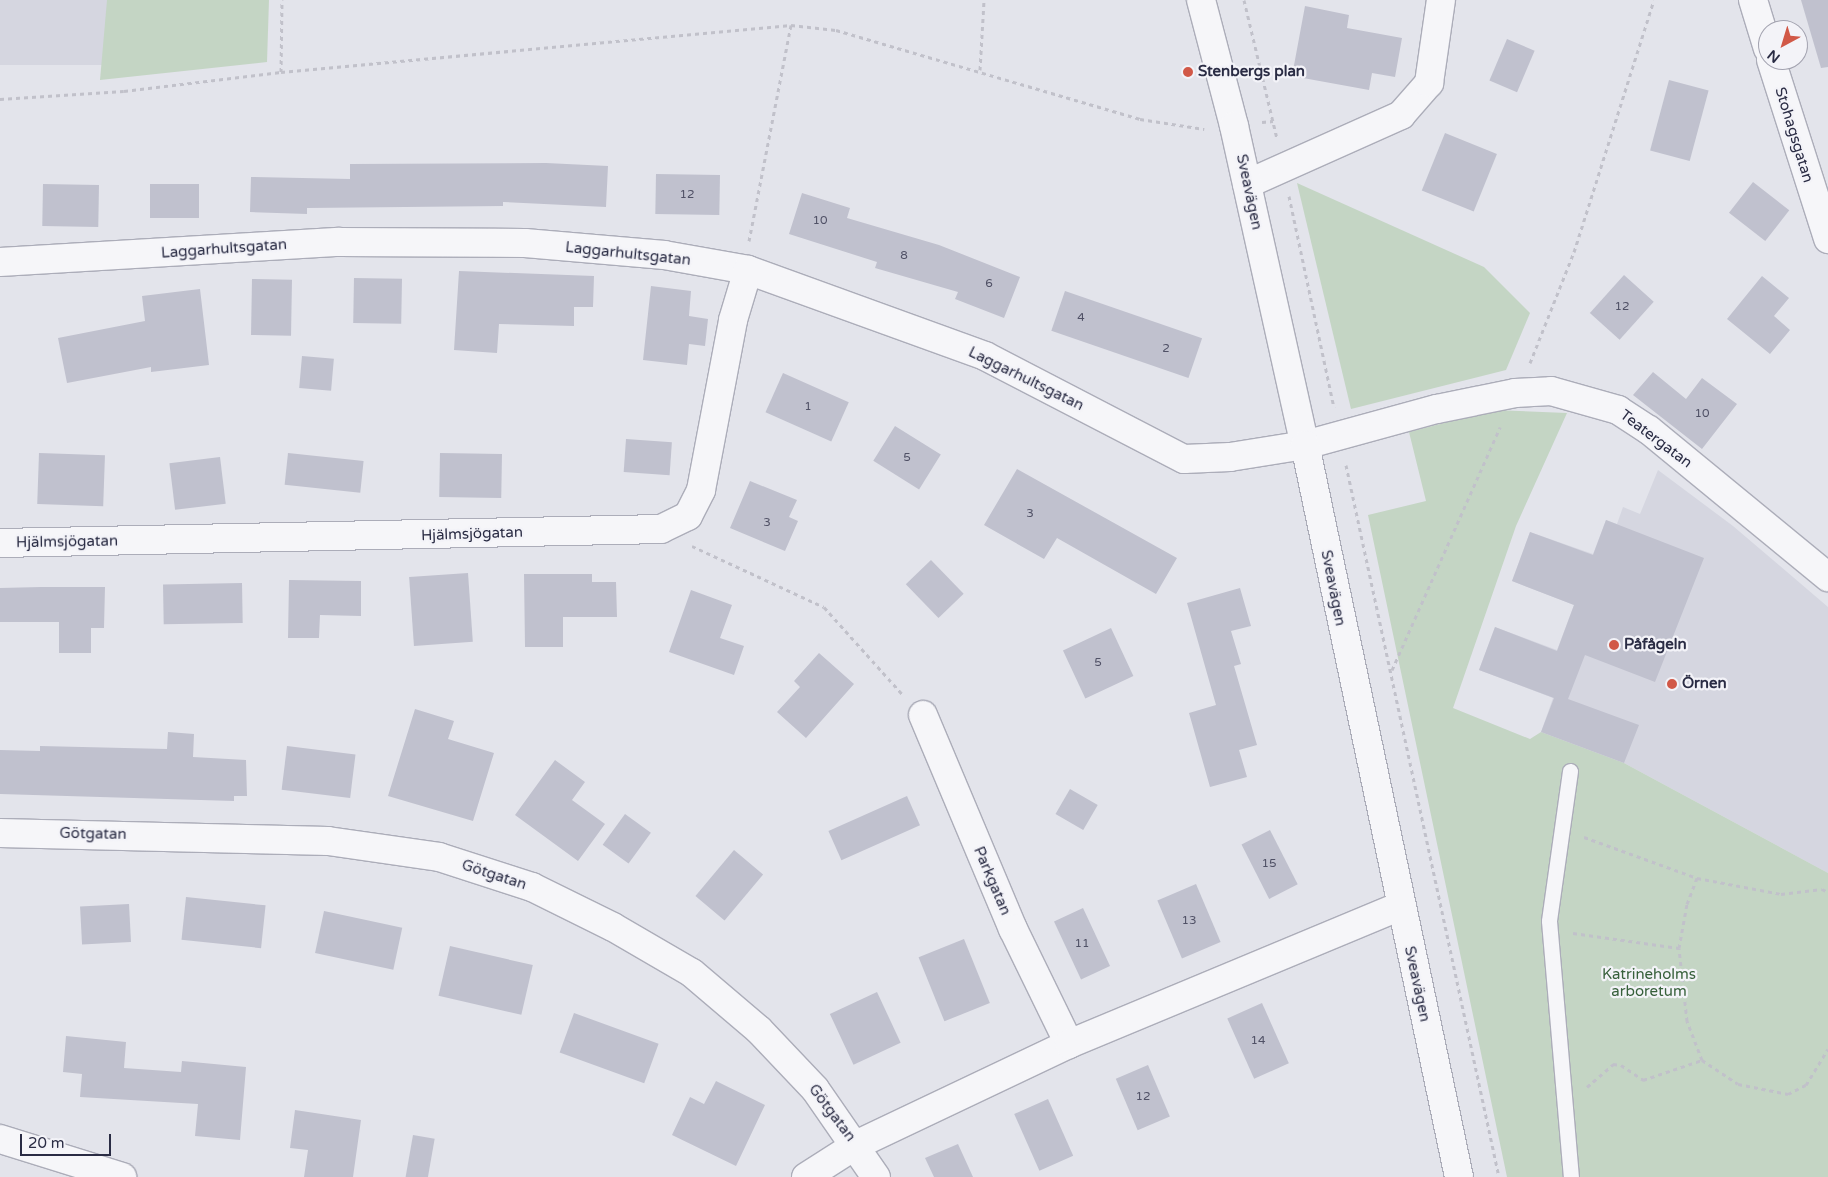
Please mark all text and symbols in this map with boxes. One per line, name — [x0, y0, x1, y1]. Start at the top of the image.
north arrow — [1758, 20, 1808, 70]
text: N — [1764, 46, 1784, 66]
place label: Stenbergs plan — [1198, 63, 1305, 81]
marker: Stenbergs plan — [1182, 66, 1194, 78]
street label: Stohagsgatan — [1771, 85, 1817, 185]
street label: Sveavägen — [1232, 153, 1266, 231]
house number: 12 — [679, 188, 695, 202]
house number: 10 — [812, 214, 828, 228]
street label: Laggarhultsgatan — [160, 236, 288, 262]
street label: Laggarhultsgatan — [564, 238, 692, 270]
house number: 8 — [900, 249, 908, 263]
house number: 6 — [985, 277, 993, 291]
house number: 12 — [1614, 300, 1630, 314]
house number: 4 — [1077, 311, 1085, 325]
house number: 2 — [1162, 342, 1170, 356]
street label: Laggarhultsgatan — [965, 343, 1087, 415]
house number: 1 — [804, 400, 812, 414]
street label: Teatergatan — [1616, 406, 1696, 472]
house number: 10 — [1694, 407, 1710, 421]
house number: 5 — [903, 451, 911, 465]
house number: 3 — [1026, 507, 1034, 521]
house number: 3 — [763, 516, 771, 530]
street label: Hjälmsjögatan — [421, 523, 523, 545]
street label: Hjälmsjögatan — [16, 532, 118, 552]
street label: Sveavägen — [1317, 549, 1349, 627]
place label: Påfågeln — [1624, 636, 1687, 654]
marker: Påfågeln — [1608, 639, 1620, 651]
house number: 5 — [1094, 656, 1102, 670]
place label: Örnen — [1682, 675, 1727, 693]
marker: Örnen — [1666, 678, 1678, 690]
street label: Götgatan — [59, 824, 127, 844]
street label: Parkgatan — [969, 844, 1015, 918]
street label: Götgatan — [459, 856, 529, 894]
house number: 15 — [1261, 857, 1277, 871]
house number: 13 — [1181, 914, 1197, 928]
house number: 11 — [1074, 937, 1090, 951]
street label: Sveavägen — [1400, 945, 1434, 1023]
park label: Katrineholms arboretum — [1602, 965, 1696, 1000]
house number: 14 — [1250, 1034, 1266, 1048]
street label: Götgatan — [805, 1081, 859, 1145]
house number: 12 — [1135, 1090, 1151, 1104]
scale bar — [22, 1124, 114, 1156]
text: 20 m — [28, 1134, 65, 1152]

